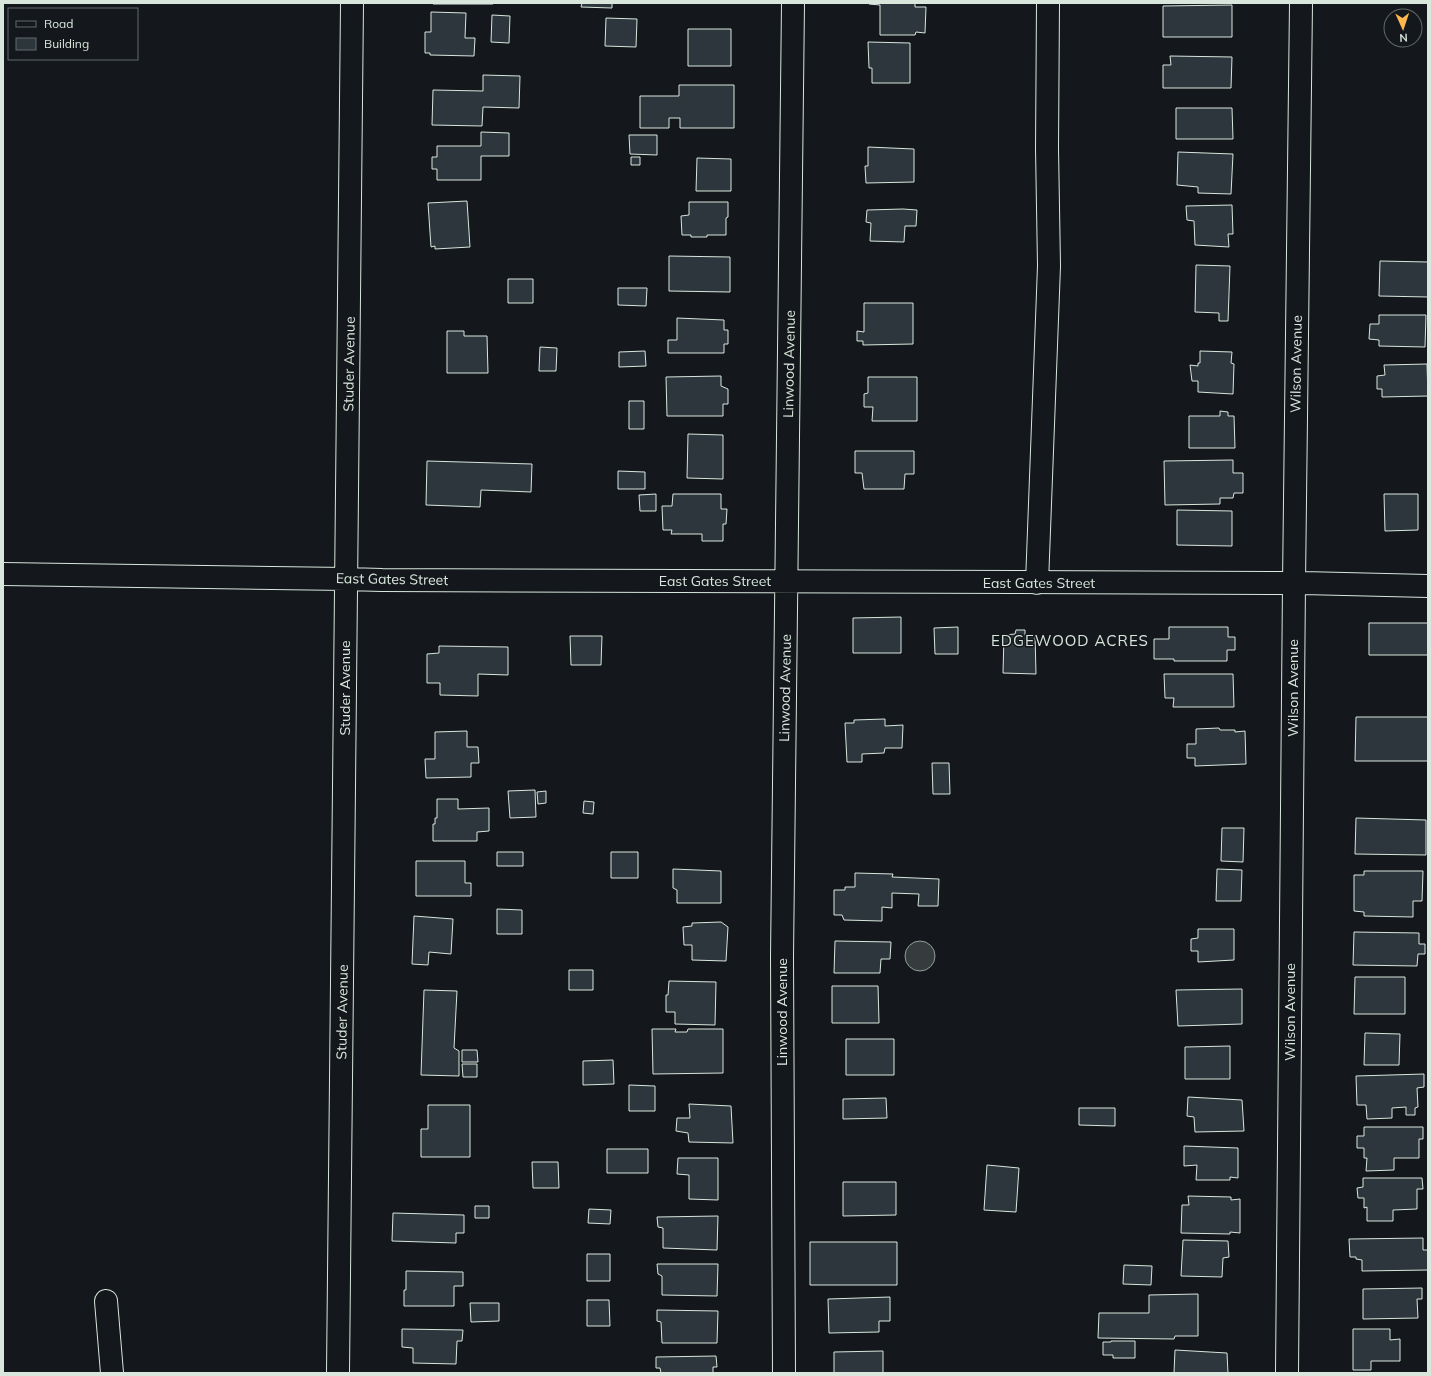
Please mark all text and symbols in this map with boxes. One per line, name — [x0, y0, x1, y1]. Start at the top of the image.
legend — [8, 8, 138, 60]
north arrow — [1383, 8, 1423, 48]
text: Road — [44, 16, 73, 31]
text: N — [1399, 31, 1408, 45]
text: Building — [44, 36, 89, 51]
street label: Linwood Avenue — [779, 310, 799, 418]
street label: Wilson Avenue — [1286, 315, 1306, 413]
street label: Studer Avenue — [339, 316, 359, 412]
street label: East Gates Street — [336, 569, 448, 589]
street label: East Gates Street — [659, 572, 771, 590]
street label: East Gates Street — [983, 574, 1095, 592]
district label: EDGEWOOD ACRES — [991, 631, 1149, 650]
street label: Linwood Avenue — [775, 634, 795, 742]
street label: Wilson Avenue — [1284, 639, 1302, 737]
street label: Studer Avenue — [336, 640, 354, 736]
street label: Linwood Avenue — [773, 958, 791, 1066]
street label: Wilson Avenue — [1281, 963, 1299, 1061]
street label: Studer Avenue — [332, 964, 352, 1060]

